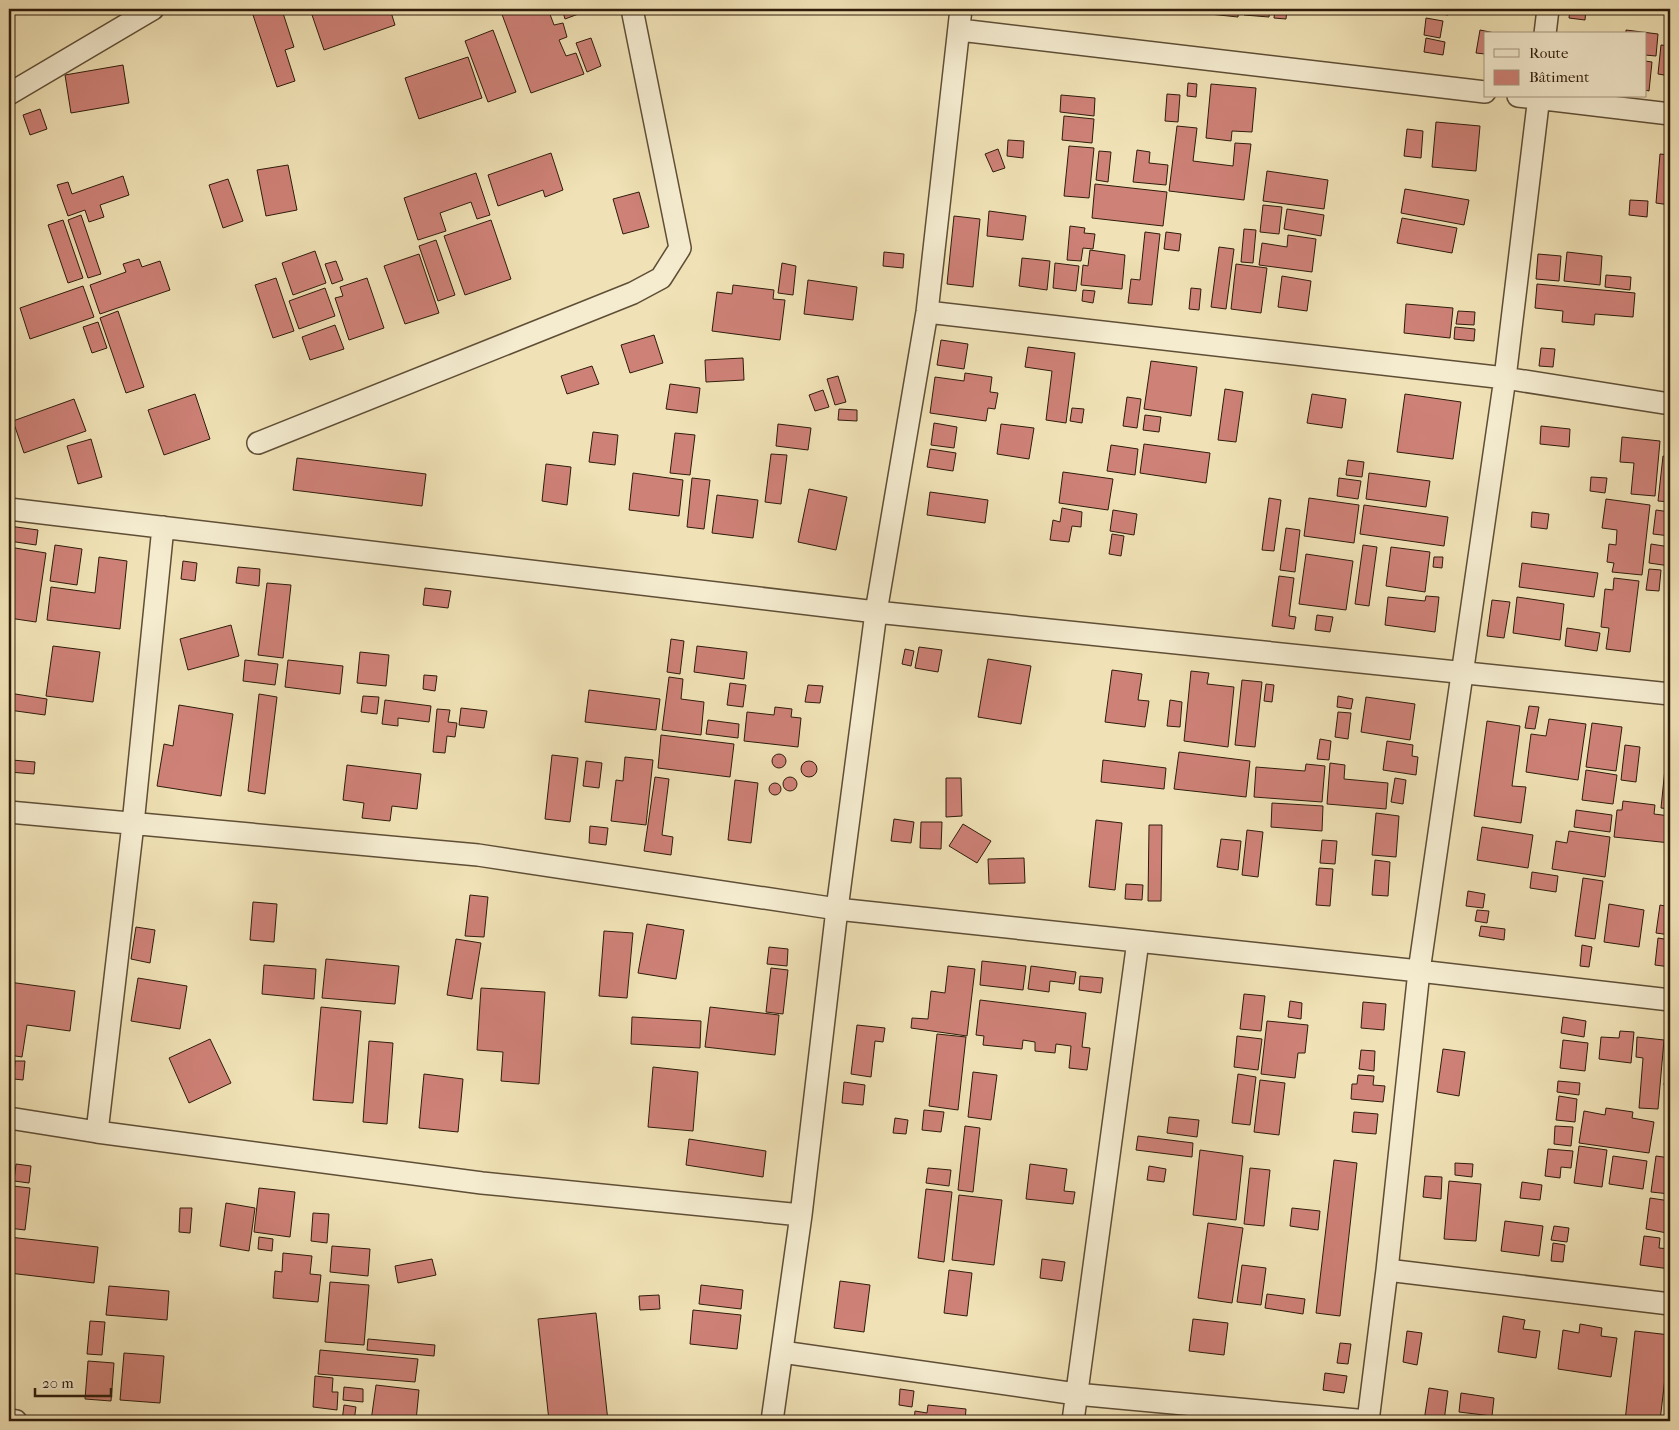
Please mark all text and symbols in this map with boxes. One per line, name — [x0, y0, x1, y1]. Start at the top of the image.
legend — [1484, 32, 1646, 98]
text: Route — [1529, 44, 1569, 62]
text: Bâtiment — [1529, 68, 1590, 86]
scale bar — [35, 1365, 111, 1397]
text: 20 m — [42, 1374, 74, 1392]

